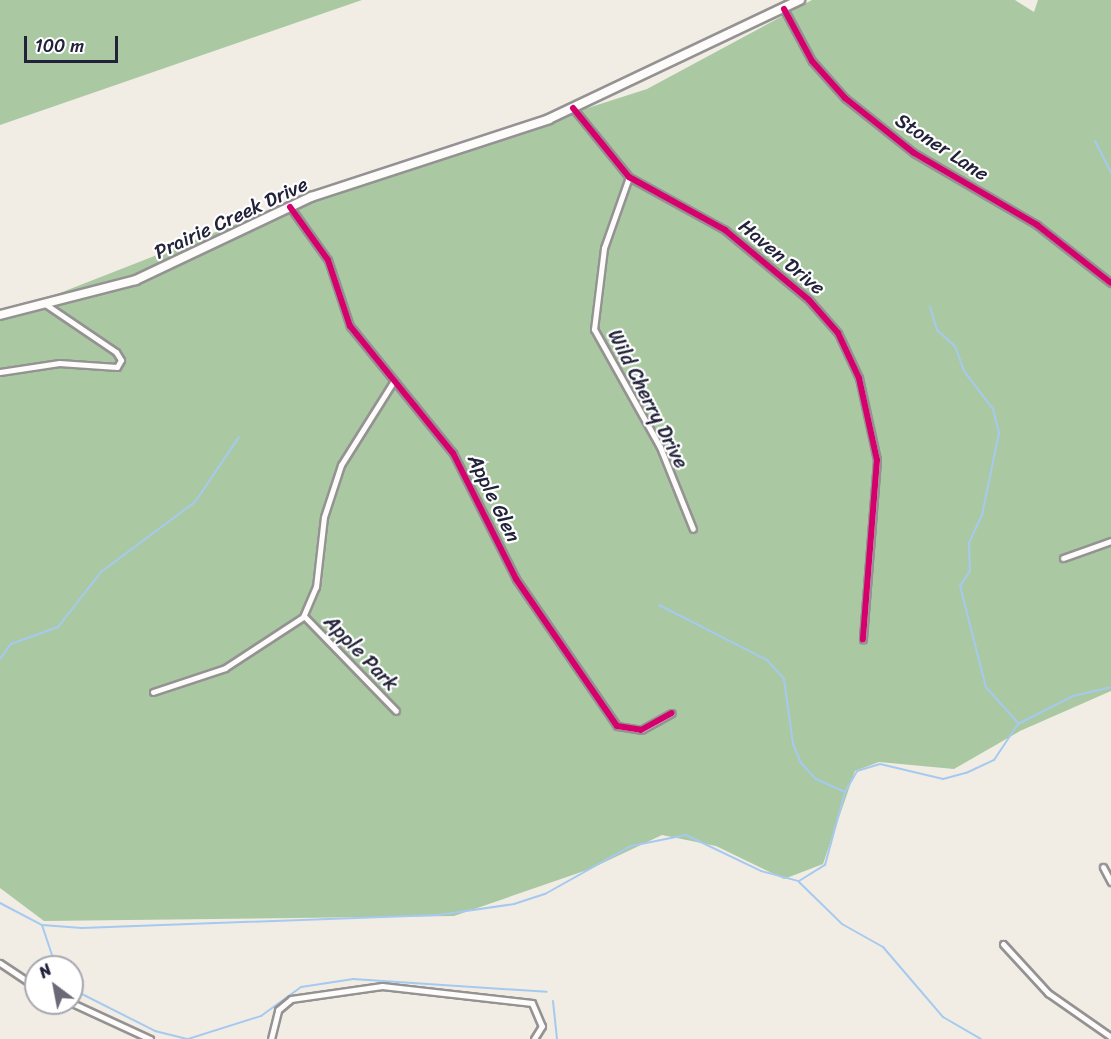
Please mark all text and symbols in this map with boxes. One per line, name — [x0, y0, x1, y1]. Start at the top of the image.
scale bar — [27, 24, 122, 62]
text: 100 m — [35, 30, 84, 62]
street label: Stoner Lane — [891, 108, 993, 186]
street label: Prairie Creek Drive — [150, 172, 312, 264]
street label: Haven Drive — [734, 214, 830, 300]
street label: Wild Cherry Drive — [603, 325, 693, 473]
street label: Apple Glen — [462, 450, 526, 546]
street label: Apple Park — [319, 610, 403, 696]
north arrow — [24, 955, 84, 1015]
text: N — [33, 956, 58, 986]

